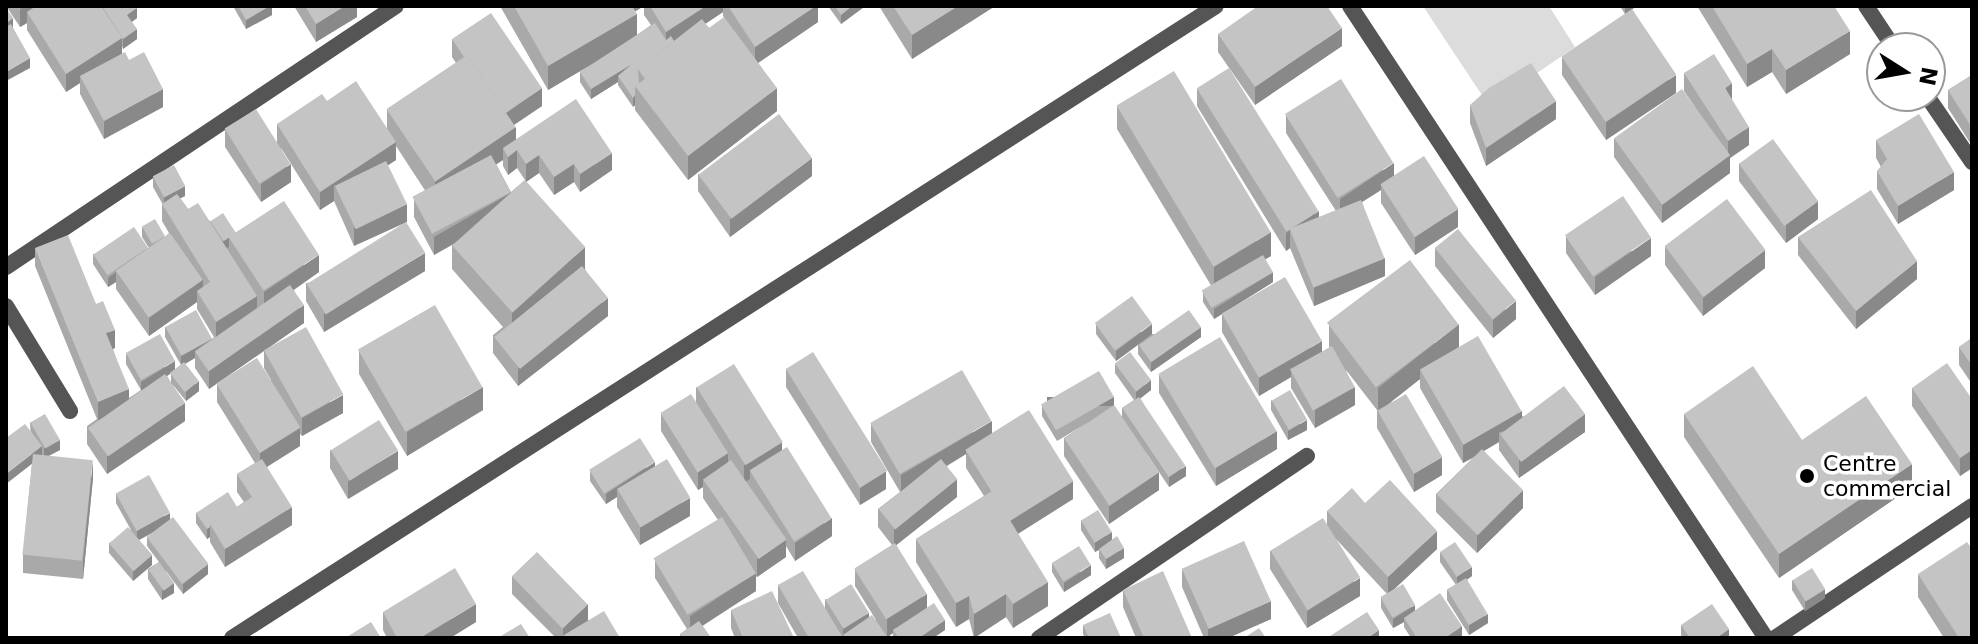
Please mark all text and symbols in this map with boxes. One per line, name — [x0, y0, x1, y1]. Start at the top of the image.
north arrow — [1866, 32, 1946, 112]
text: N — [1914, 65, 1942, 88]
place label: Centre commercial — [1823, 450, 1951, 502]
marker: Centre commercial — [1798, 467, 1816, 485]

